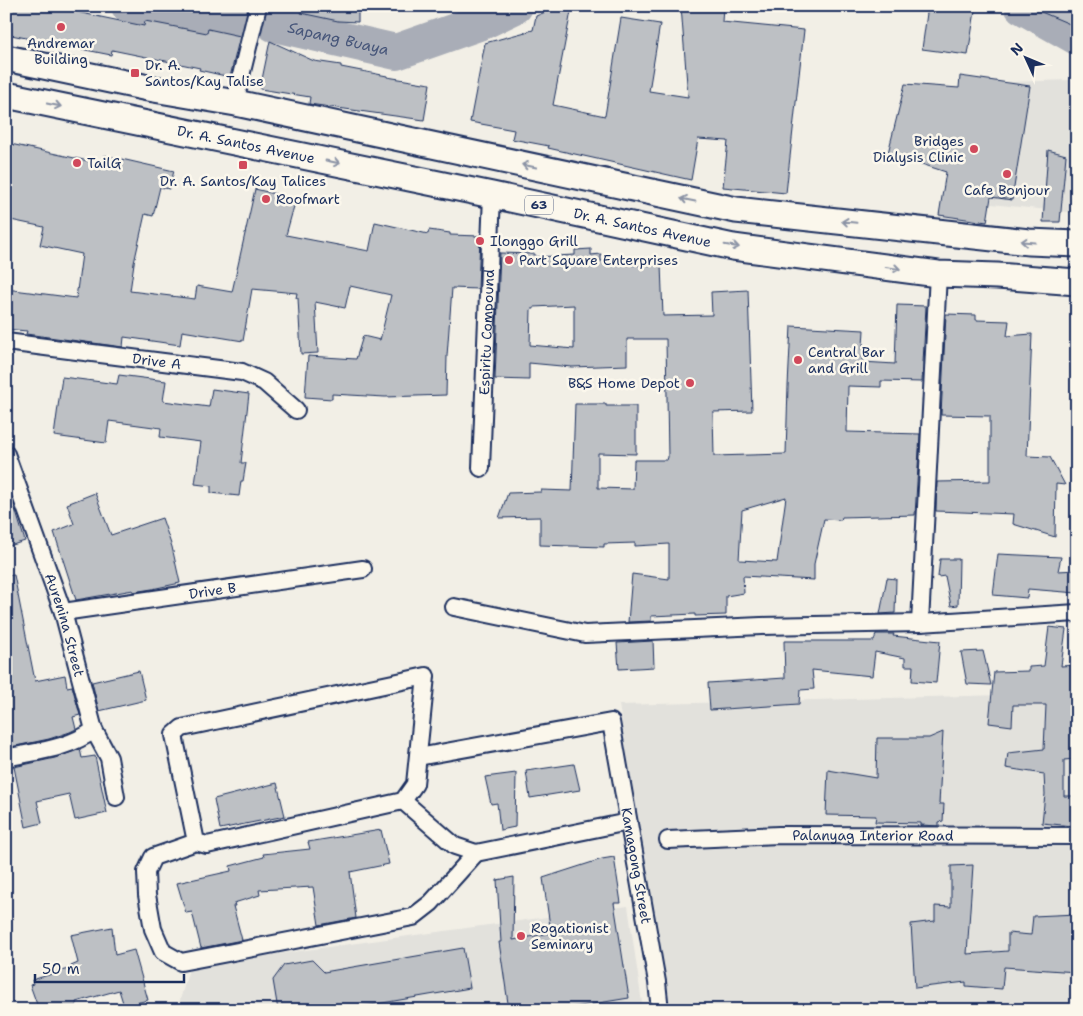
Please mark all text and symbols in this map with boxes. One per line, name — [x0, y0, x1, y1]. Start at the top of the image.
water label: Sapang Buaya — [286, 17, 391, 60]
marker: Andremar Building — [55, 21, 67, 33]
north arrow — [1000, 32, 1050, 82]
place label: Andremar Building — [27, 34, 95, 68]
text: N — [1006, 39, 1027, 59]
place label: Dr. A. Santos/Kay Talise — [145, 56, 264, 90]
marker: Dr. A. Santos/Kay Talise — [129, 67, 141, 79]
one-way arrow — [46, 101, 62, 110]
street label: Dr. A. Santos Avenue — [175, 121, 317, 167]
place label: Bridges Dialysis Clinic — [873, 132, 964, 166]
marker: Bridges Dialysis Clinic — [968, 143, 980, 155]
place label: TailG — [87, 154, 122, 172]
marker: TailG — [71, 157, 83, 169]
one-way arrow — [325, 158, 341, 168]
marker: Dr. A. Santos/Kay Talices — [237, 159, 249, 171]
one-way arrow — [522, 160, 538, 170]
marker: Cafe Bonjour — [1001, 168, 1013, 180]
place label: Dr. A. Santos/Kay Talices — [160, 172, 326, 190]
place label: Cafe Bonjour — [964, 181, 1050, 199]
place label: Roofmart — [276, 190, 340, 208]
marker: Roofmart — [260, 193, 272, 205]
one-way arrow — [681, 194, 697, 204]
road number: 63 — [525, 196, 553, 214]
street label: Dr. A. Santos Avenue — [572, 204, 713, 251]
one-way arrow — [841, 217, 857, 227]
place label: Ilonggo Grill — [490, 232, 579, 250]
marker: Ilonggo Grill — [474, 235, 486, 247]
one-way arrow — [1020, 237, 1036, 246]
one-way arrow — [723, 242, 739, 252]
place label: Part Square Enterprises — [519, 251, 678, 269]
marker: Part Square Enterprises — [503, 254, 515, 266]
one-way arrow — [885, 263, 901, 273]
street label: Espiritu Compound — [475, 269, 498, 395]
place label: Central Bar and Grill — [808, 343, 885, 377]
street label: Drive A — [131, 349, 182, 373]
marker: Central Bar and Grill — [792, 354, 804, 366]
place label: B&S Home Depot — [568, 374, 680, 392]
marker: B&S Home Depot — [684, 377, 696, 389]
street label: Aurenina Street — [41, 571, 89, 679]
street label: Drive B — [188, 578, 237, 603]
street label: Kamagong Street — [617, 806, 656, 925]
street label: Palanyag Interior Road — [792, 826, 954, 845]
place label: Rogationist Seminary — [531, 919, 609, 953]
marker: Rogationist Seminary — [515, 930, 527, 942]
scale bar — [35, 951, 184, 983]
text: 50 m — [42, 959, 80, 979]

